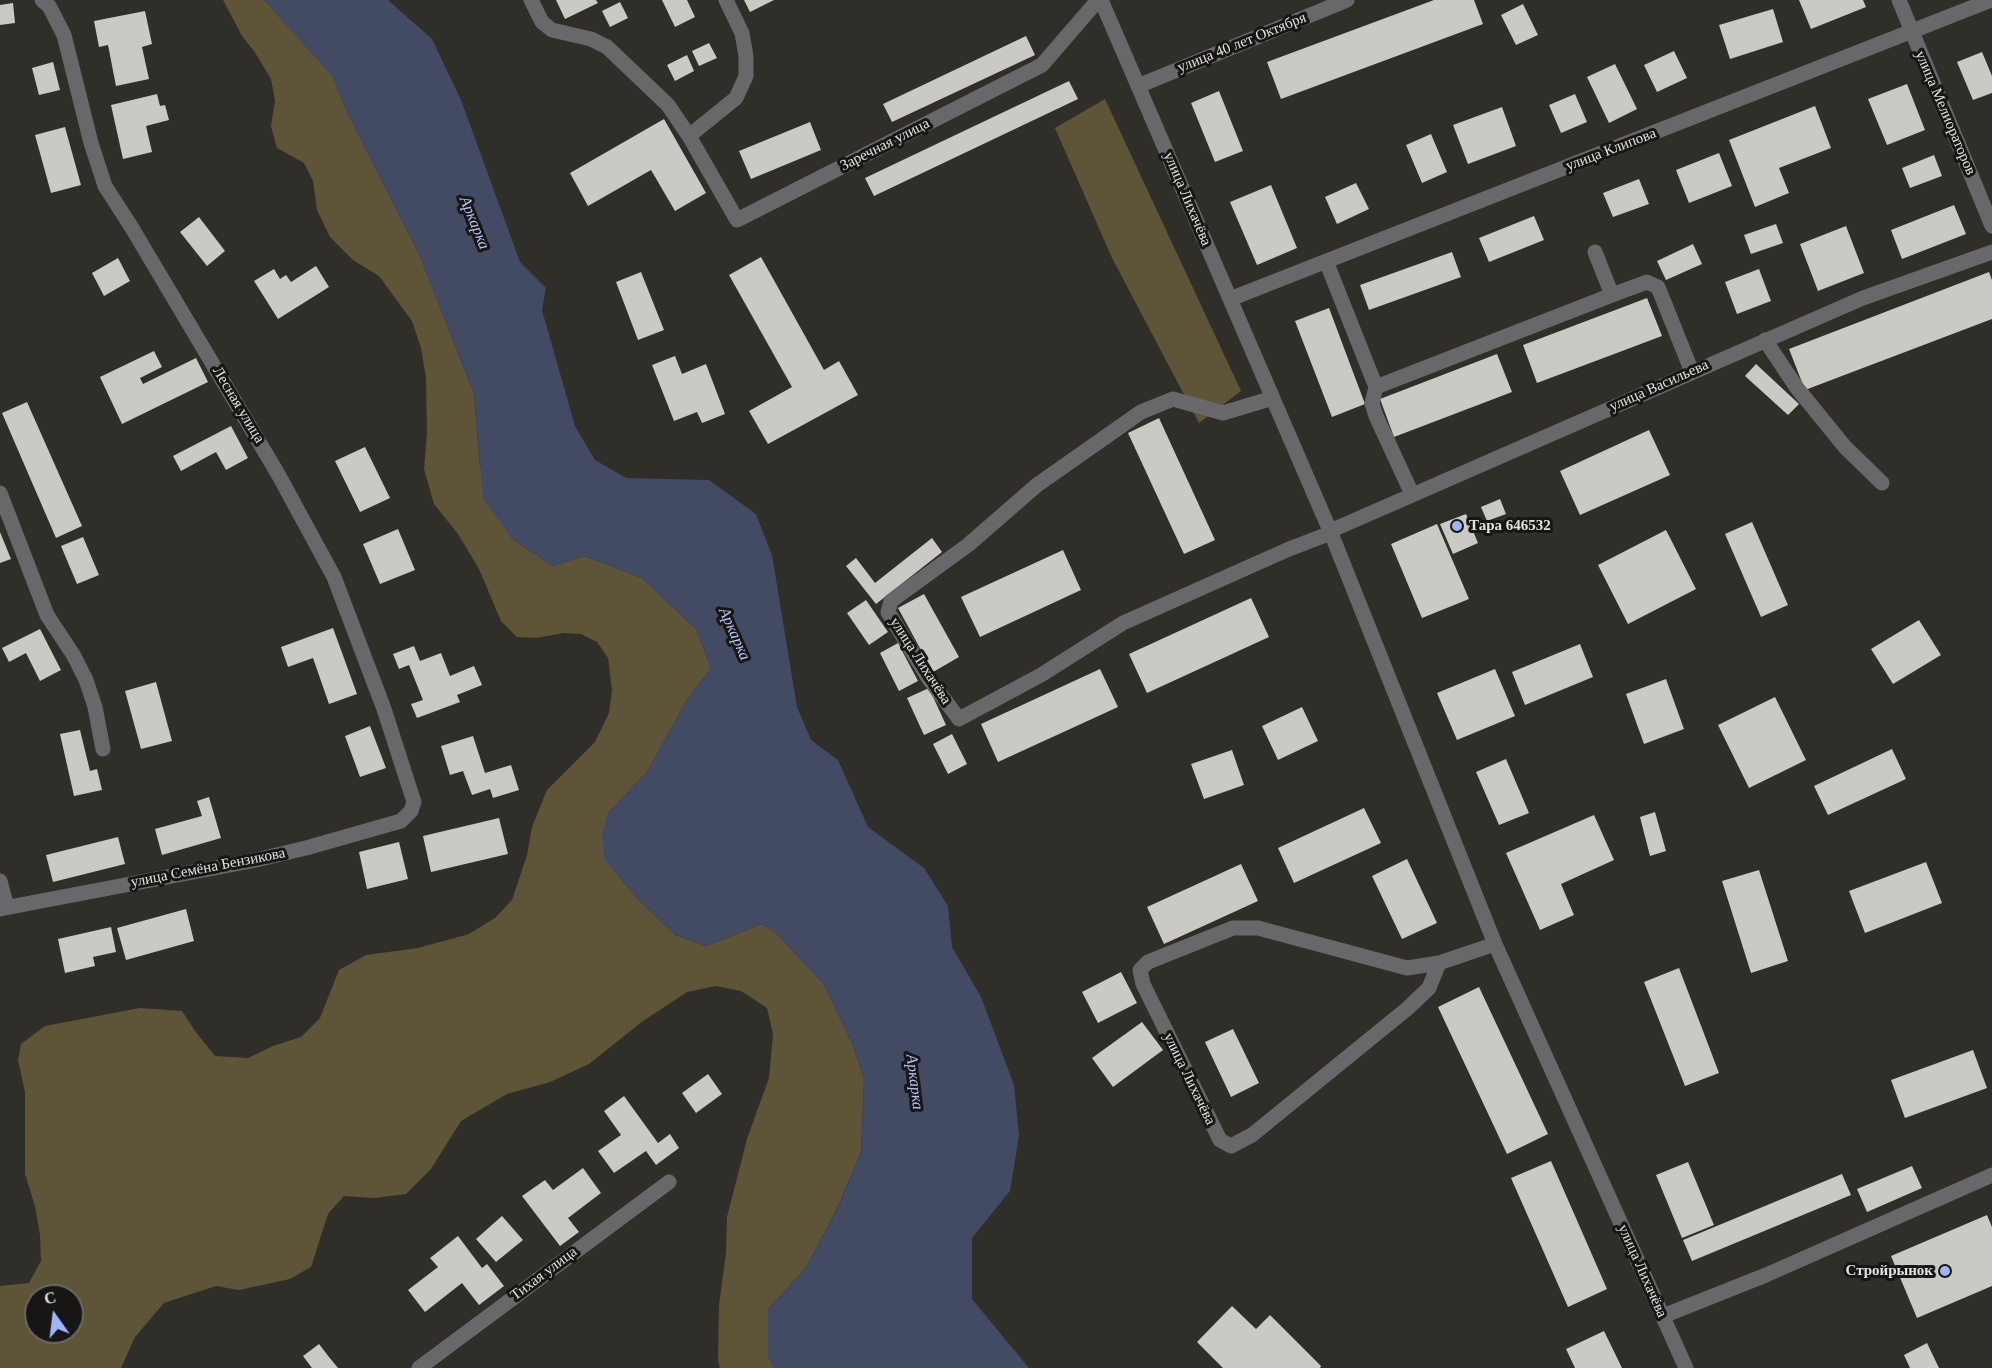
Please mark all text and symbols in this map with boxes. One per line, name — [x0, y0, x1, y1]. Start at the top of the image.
street label: улица 40 лет Октября — [1175, 9, 1309, 77]
street label: улица Мелиораторов — [1911, 48, 1979, 178]
street label: Заречная улица — [837, 115, 933, 175]
street label: улица Клипова — [1563, 125, 1659, 175]
street label: улица Лихачёва — [1159, 149, 1215, 249]
water label: Аркарка — [455, 193, 493, 253]
street label: улица Васильева — [1607, 356, 1711, 416]
street label: Лесная улица — [208, 363, 268, 447]
place label: Тара 646532 — [1469, 517, 1551, 535]
marker: Тара 646532 — [1450, 519, 1464, 533]
water label: Аркарка — [714, 605, 754, 663]
street label: улица Лихачёва — [885, 614, 955, 708]
street label: улица Семёна Бензикова — [129, 844, 287, 892]
street label: улица Лихачёва — [1159, 1030, 1219, 1128]
water label: Аркарка — [901, 1053, 927, 1111]
street label: улица Лихачёва — [1613, 1222, 1671, 1320]
street label: Тихая улица — [507, 1243, 581, 1305]
place label: Стройрынок — [1845, 1262, 1933, 1280]
marker: Стройрынок — [1938, 1264, 1952, 1278]
north arrow — [24, 1284, 84, 1344]
text: С — [42, 1288, 58, 1308]

